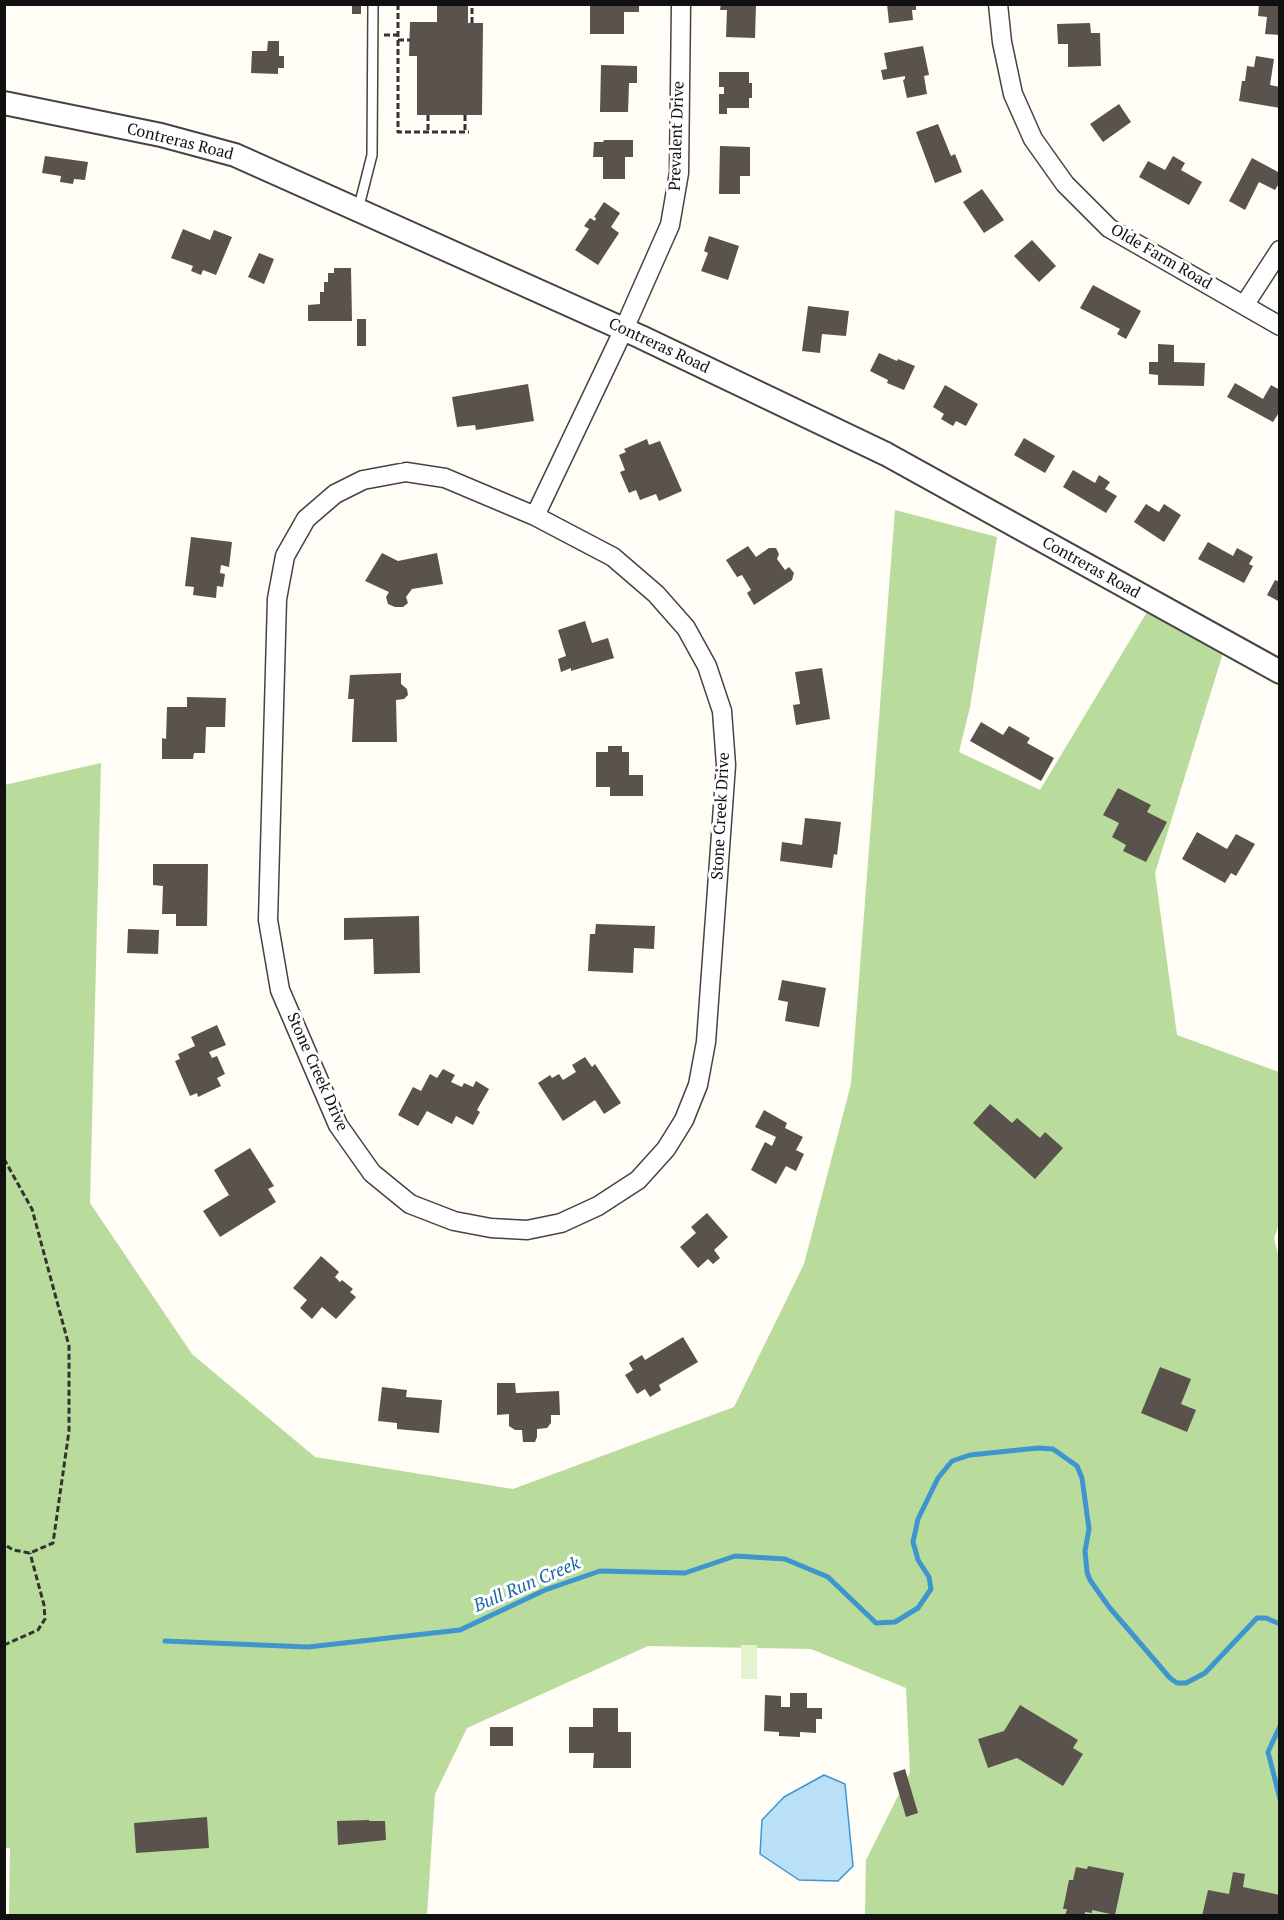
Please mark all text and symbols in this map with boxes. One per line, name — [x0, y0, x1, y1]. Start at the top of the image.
street label: Prevalent Drive — [665, 81, 689, 191]
street label: Contreras Road — [125, 119, 235, 165]
street label: Olde Farm Road — [1107, 220, 1215, 294]
street label: Contreras Road — [605, 314, 713, 378]
street label: Contreras Road — [1039, 533, 1143, 603]
street label: Stone Creek Drive — [708, 752, 734, 880]
street label: Stone Creek Drive — [282, 1010, 352, 1134]
water label: Bull Run Creek — [470, 1553, 584, 1617]

